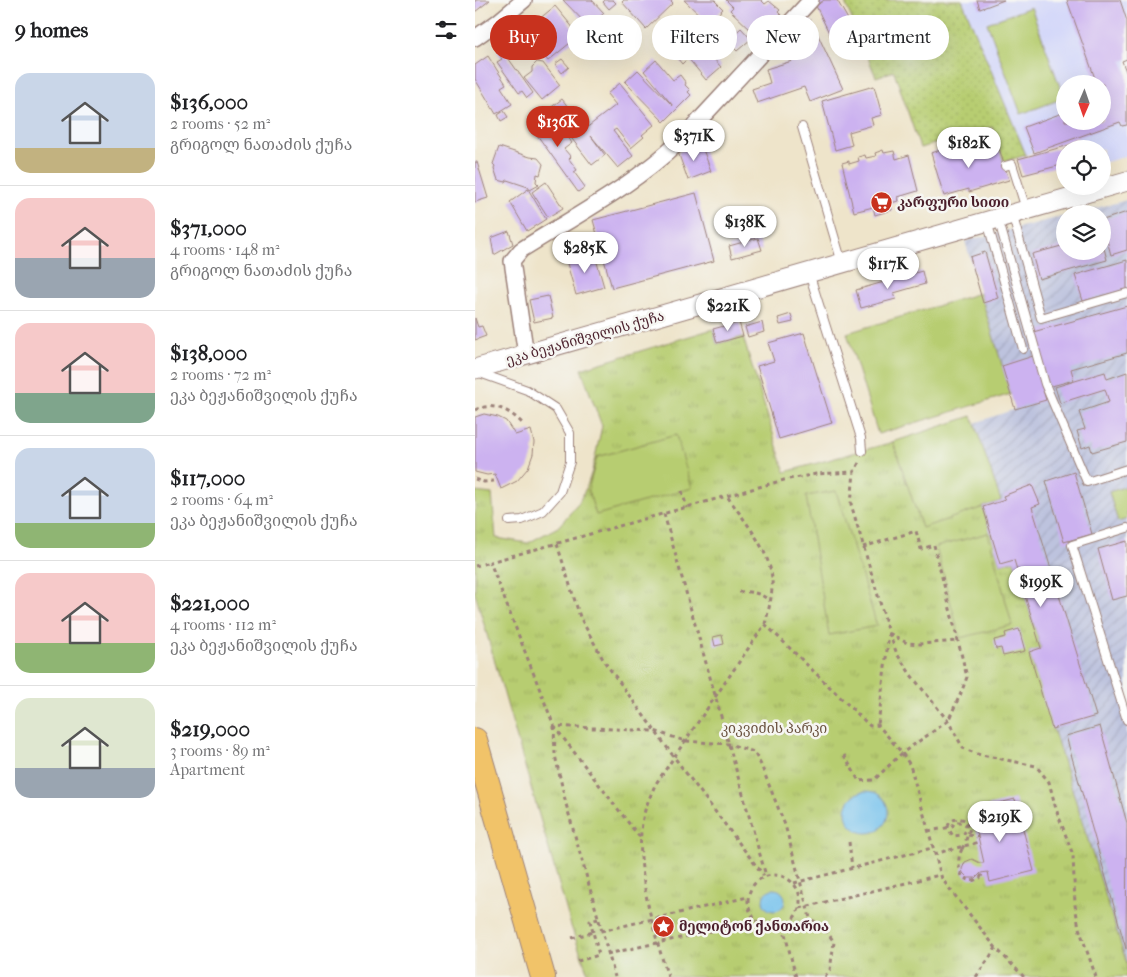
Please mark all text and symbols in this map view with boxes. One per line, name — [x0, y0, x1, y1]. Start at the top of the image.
chip: Buy — [490, 15, 557, 60]
chip: Rent — [567, 15, 642, 60]
chip: Filters — [652, 15, 737, 60]
chip: New — [747, 15, 819, 60]
chip: Apartment — [829, 15, 949, 60]
icon: filters — [432, 16, 460, 44]
text: 9 homes — [15, 18, 88, 42]
north arrow — [1056, 75, 1111, 130]
map controls — [1056, 75, 1111, 260]
text: $136,000 — [170, 90, 248, 114]
icon: home — [55, 93, 115, 153]
pin: $136K — [523, 106, 593, 148]
text: $136K — [537, 112, 579, 131]
text: 2 rooms · 52 m² — [170, 114, 270, 133]
pin: $371K — [659, 120, 729, 162]
text: $371K — [674, 126, 714, 145]
pin: $182K — [934, 126, 1004, 169]
text: $182K — [948, 133, 990, 152]
text: გრიგოლ ნათაძის ქუჩა — [170, 135, 352, 154]
button: locate — [1056, 140, 1111, 195]
supermarket icon: კარფური სითი — [869, 190, 893, 214]
place label: კარფური სითი — [897, 194, 1009, 211]
button: layers — [1056, 205, 1111, 260]
pin: $138K — [710, 206, 780, 248]
text: $138K — [725, 212, 765, 231]
text: $371,000 — [170, 216, 247, 240]
icon: home — [55, 218, 115, 278]
pin: $285K — [550, 232, 620, 274]
text: $285K — [563, 238, 607, 257]
text: 4 rooms · 148 m² — [170, 240, 279, 259]
pin: $117K — [853, 248, 923, 290]
text: $117K — [868, 254, 908, 273]
text: გრიგოლ ნათაძის ქუჩა — [170, 261, 352, 280]
pin: $221K — [693, 290, 763, 332]
text: $221K — [707, 296, 749, 315]
street label: ეკა ბეჟანიშვილის ქუჩა — [504, 307, 666, 369]
text: $138,000 — [170, 341, 247, 365]
icon: home — [55, 343, 115, 403]
text: 2 rooms · 72 m² — [170, 365, 271, 384]
text: ეკა ბეჟანიშვილის ქუჩა — [170, 386, 358, 405]
text: $117,000 — [170, 466, 245, 490]
icon: home — [55, 468, 115, 528]
text: 2 rooms · 64 m² — [170, 490, 273, 509]
text: ეკა ბეჟანიშვილის ქუჩა — [170, 511, 358, 530]
pin: $199K — [1006, 566, 1076, 608]
text: $199K — [1020, 572, 1062, 591]
text: $221,000 — [170, 591, 250, 615]
icon: home — [55, 593, 115, 653]
text: 4 rooms · 112 m² — [170, 615, 276, 634]
text: ეკა ბეჟანიშვილის ქუჩა — [170, 636, 358, 655]
text: $219,000 — [170, 717, 250, 741]
icon: home — [55, 718, 115, 778]
park label: კიკვიძის პარკი — [721, 720, 827, 737]
text: 3 rooms · 89 m² — [170, 741, 270, 760]
text: Apartment — [170, 760, 245, 779]
pin: $219K — [965, 800, 1035, 843]
text: $219K — [979, 807, 1021, 826]
place icon: მელიტონ ქანთარია — [651, 914, 675, 938]
place label: მელიტონ ქანთარია — [679, 918, 829, 935]

